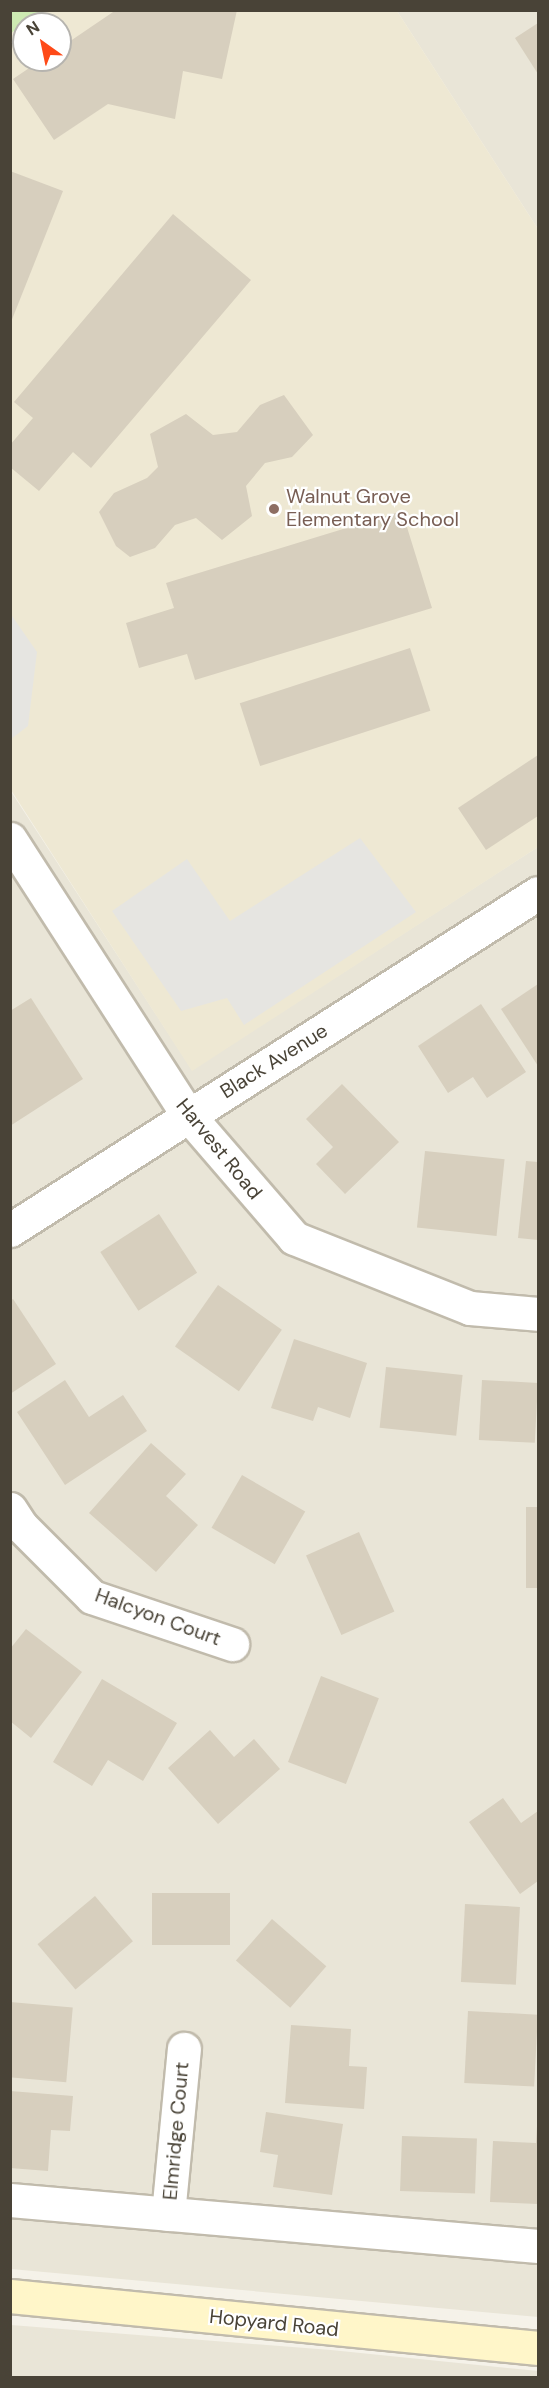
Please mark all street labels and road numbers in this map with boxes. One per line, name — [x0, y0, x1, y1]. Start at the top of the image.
street label: Black Avenue — [216, 1018, 332, 1104]
street label: Harvest Road — [171, 1094, 267, 1204]
street label: Halcyon Court — [92, 1583, 224, 1651]
street label: Elmridge Court — [158, 2061, 194, 2201]
street label: Hopyard Road — [208, 2304, 340, 2342]

